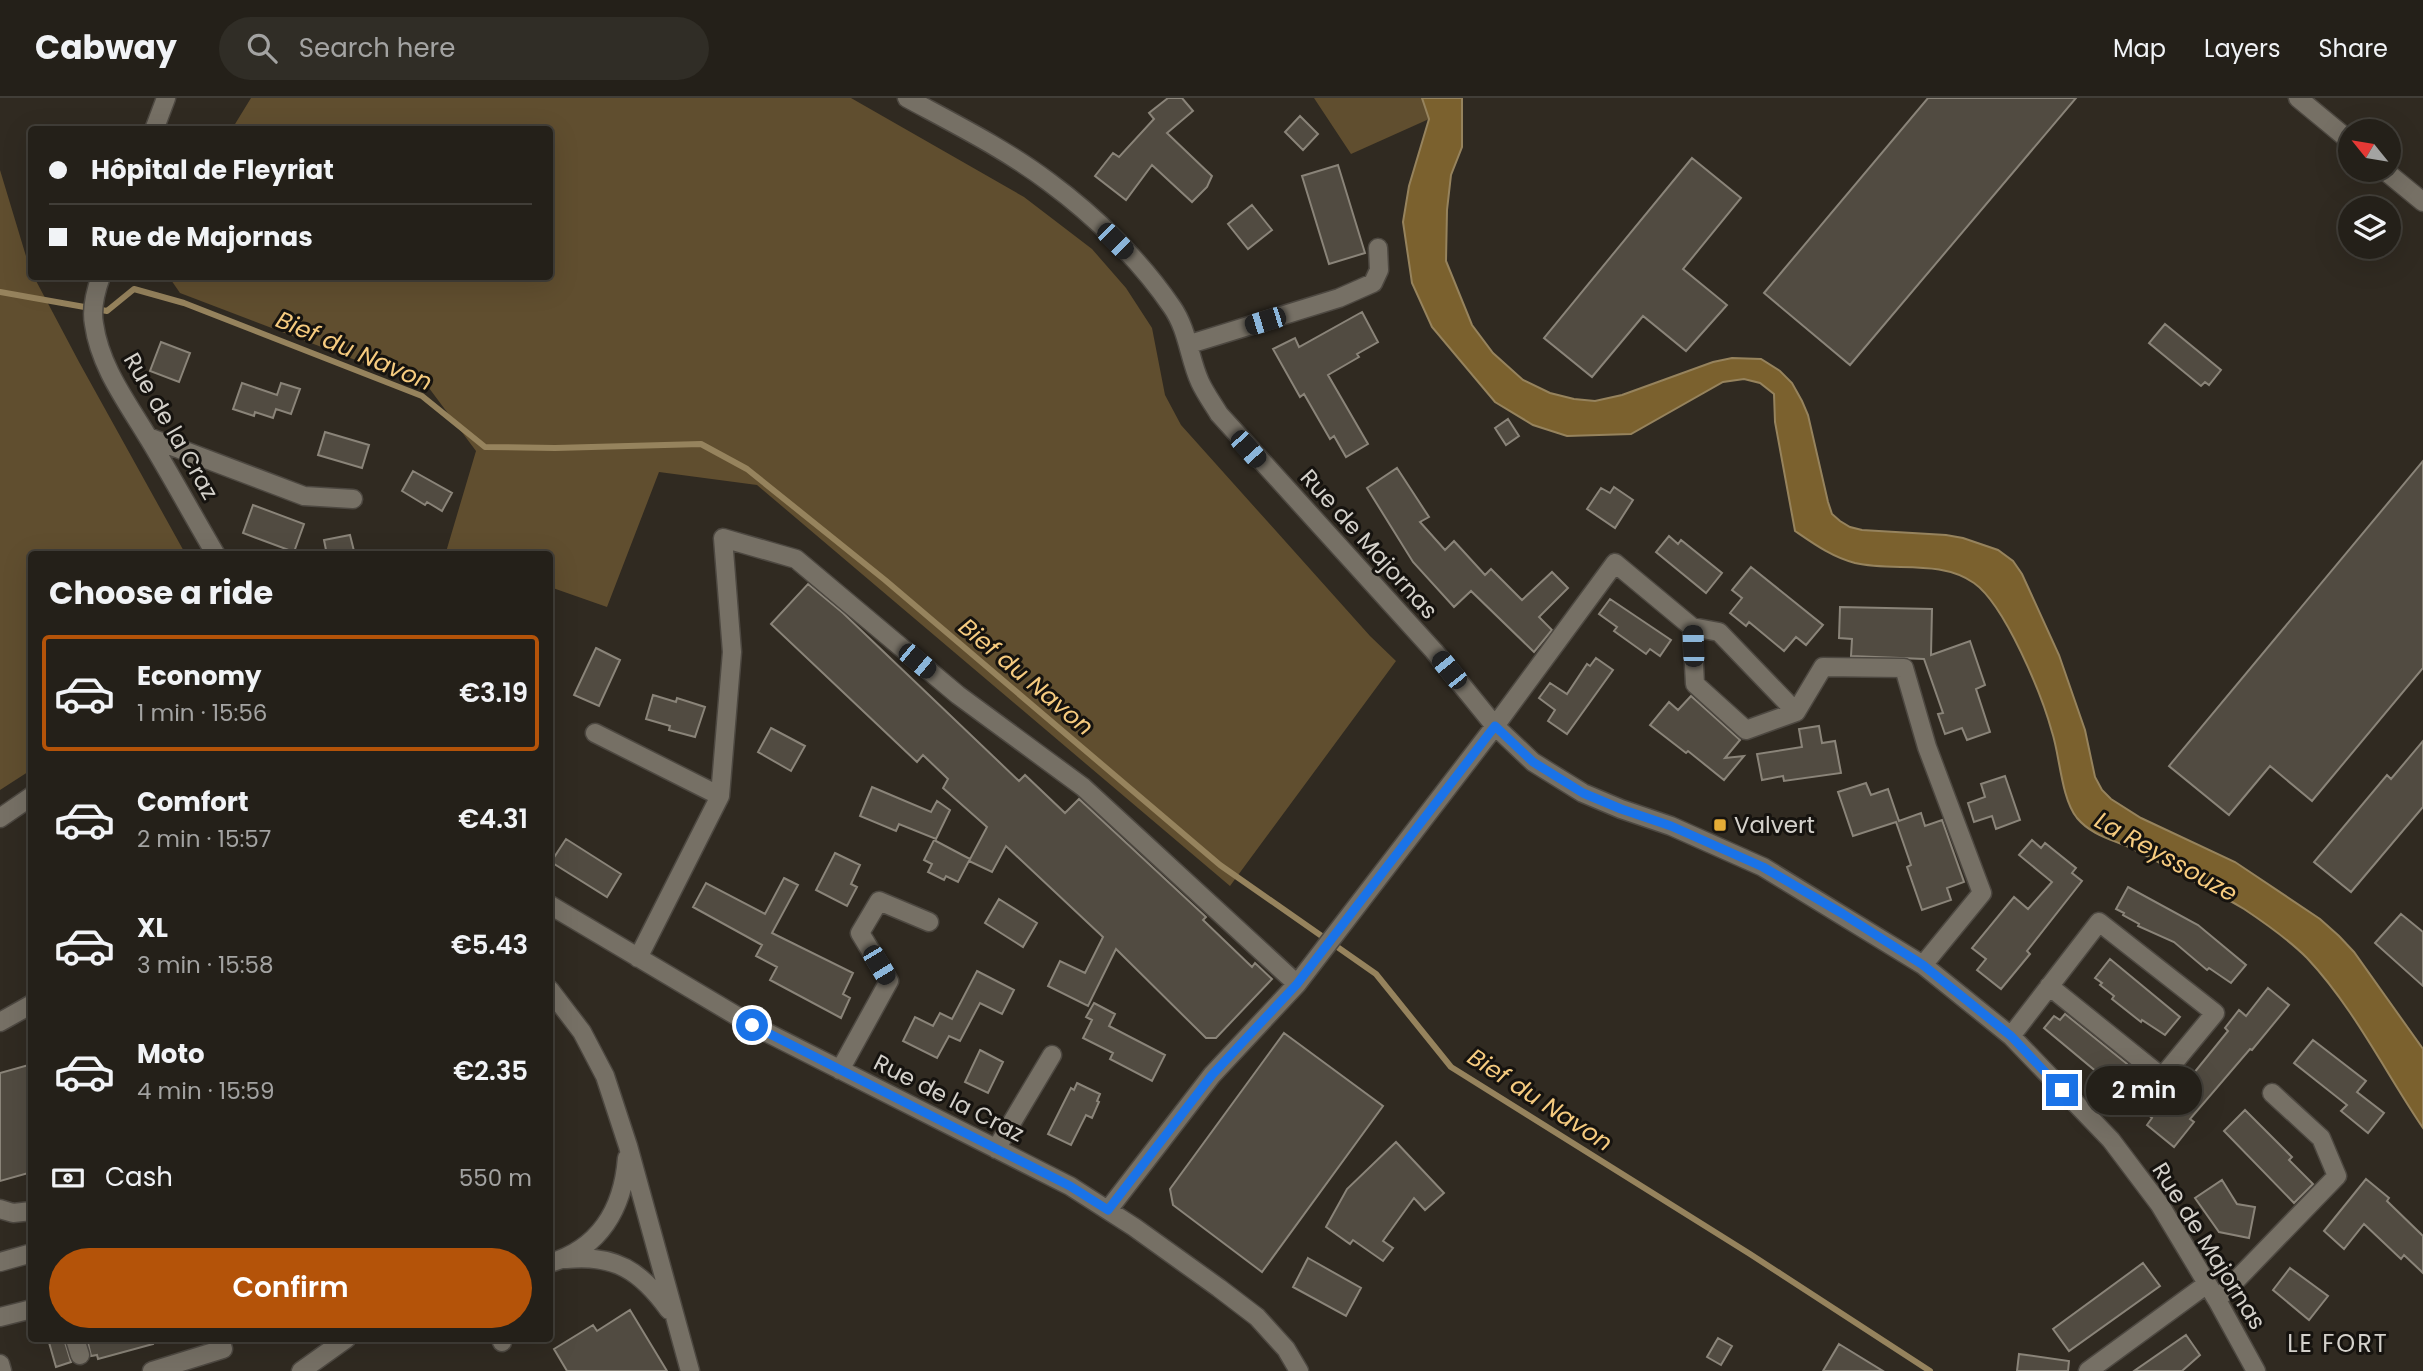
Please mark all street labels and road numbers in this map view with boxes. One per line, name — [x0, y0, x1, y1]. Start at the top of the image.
street label: Rue de la Craz — [116, 347, 226, 505]
street label: Rue de Majornas — [1293, 462, 1445, 626]
street label: Rue de la Craz — [868, 1046, 1030, 1150]
street label: Rue de Majornas — [2145, 1156, 2273, 1336]

